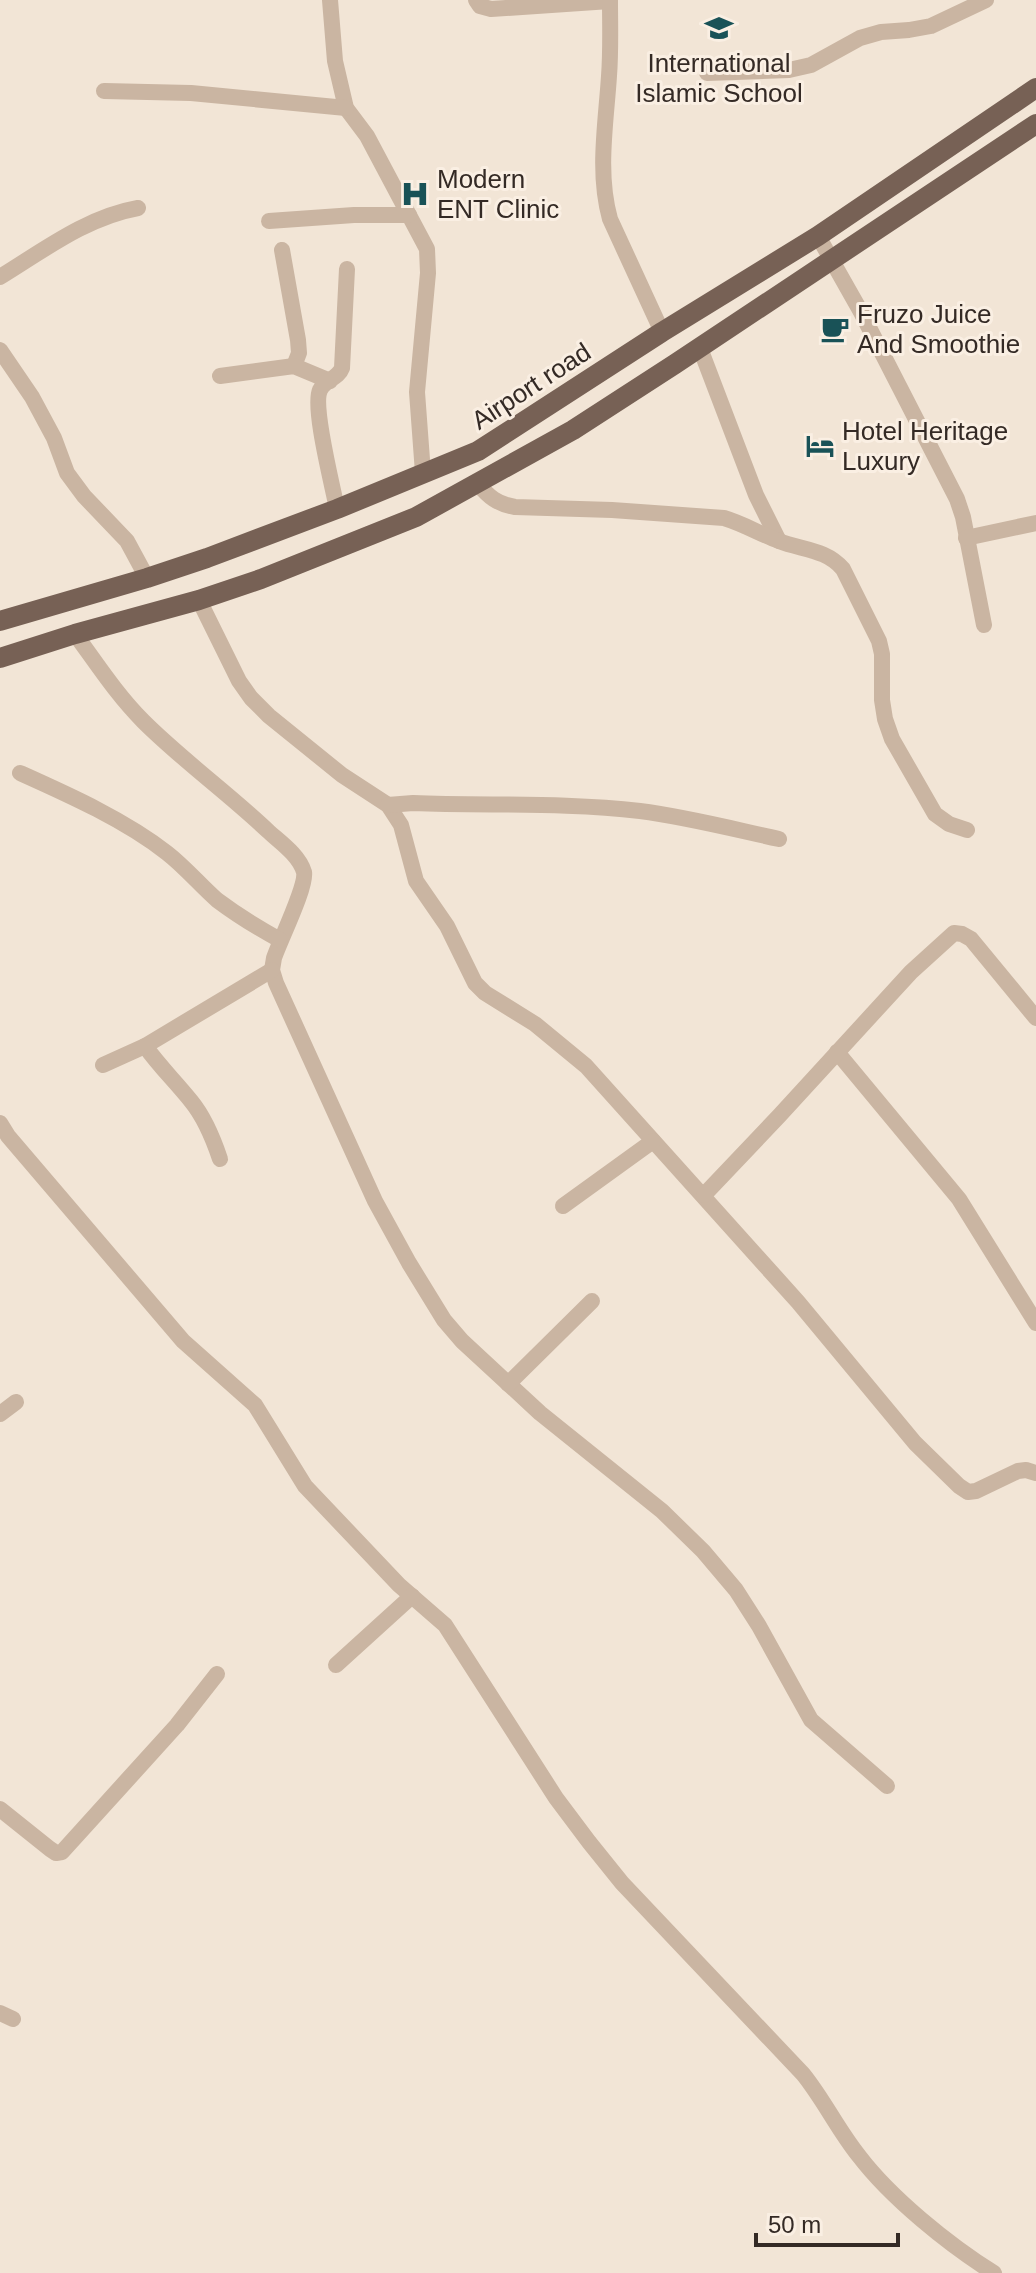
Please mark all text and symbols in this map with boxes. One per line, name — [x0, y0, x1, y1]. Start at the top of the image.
school or university icon: International Islamic School — [704, 13, 734, 43]
place label: International Islamic School — [635, 48, 803, 108]
place label: Modern ENT Clinic — [437, 164, 559, 224]
hospital icon: Modern ENT Clinic — [400, 179, 430, 209]
place label: Fruzo Juice And Smoothie — [857, 299, 1020, 359]
cafe icon: Fruzo Juice And Smoothie — [820, 314, 850, 344]
street label: Airport road — [466, 336, 596, 436]
place label: Hotel Heritage Luxury — [842, 416, 1008, 476]
hotel icon: Hotel Heritage Luxury — [805, 431, 835, 461]
scale bar — [756, 2197, 898, 2247]
text: 50 m — [768, 2211, 821, 2238]

